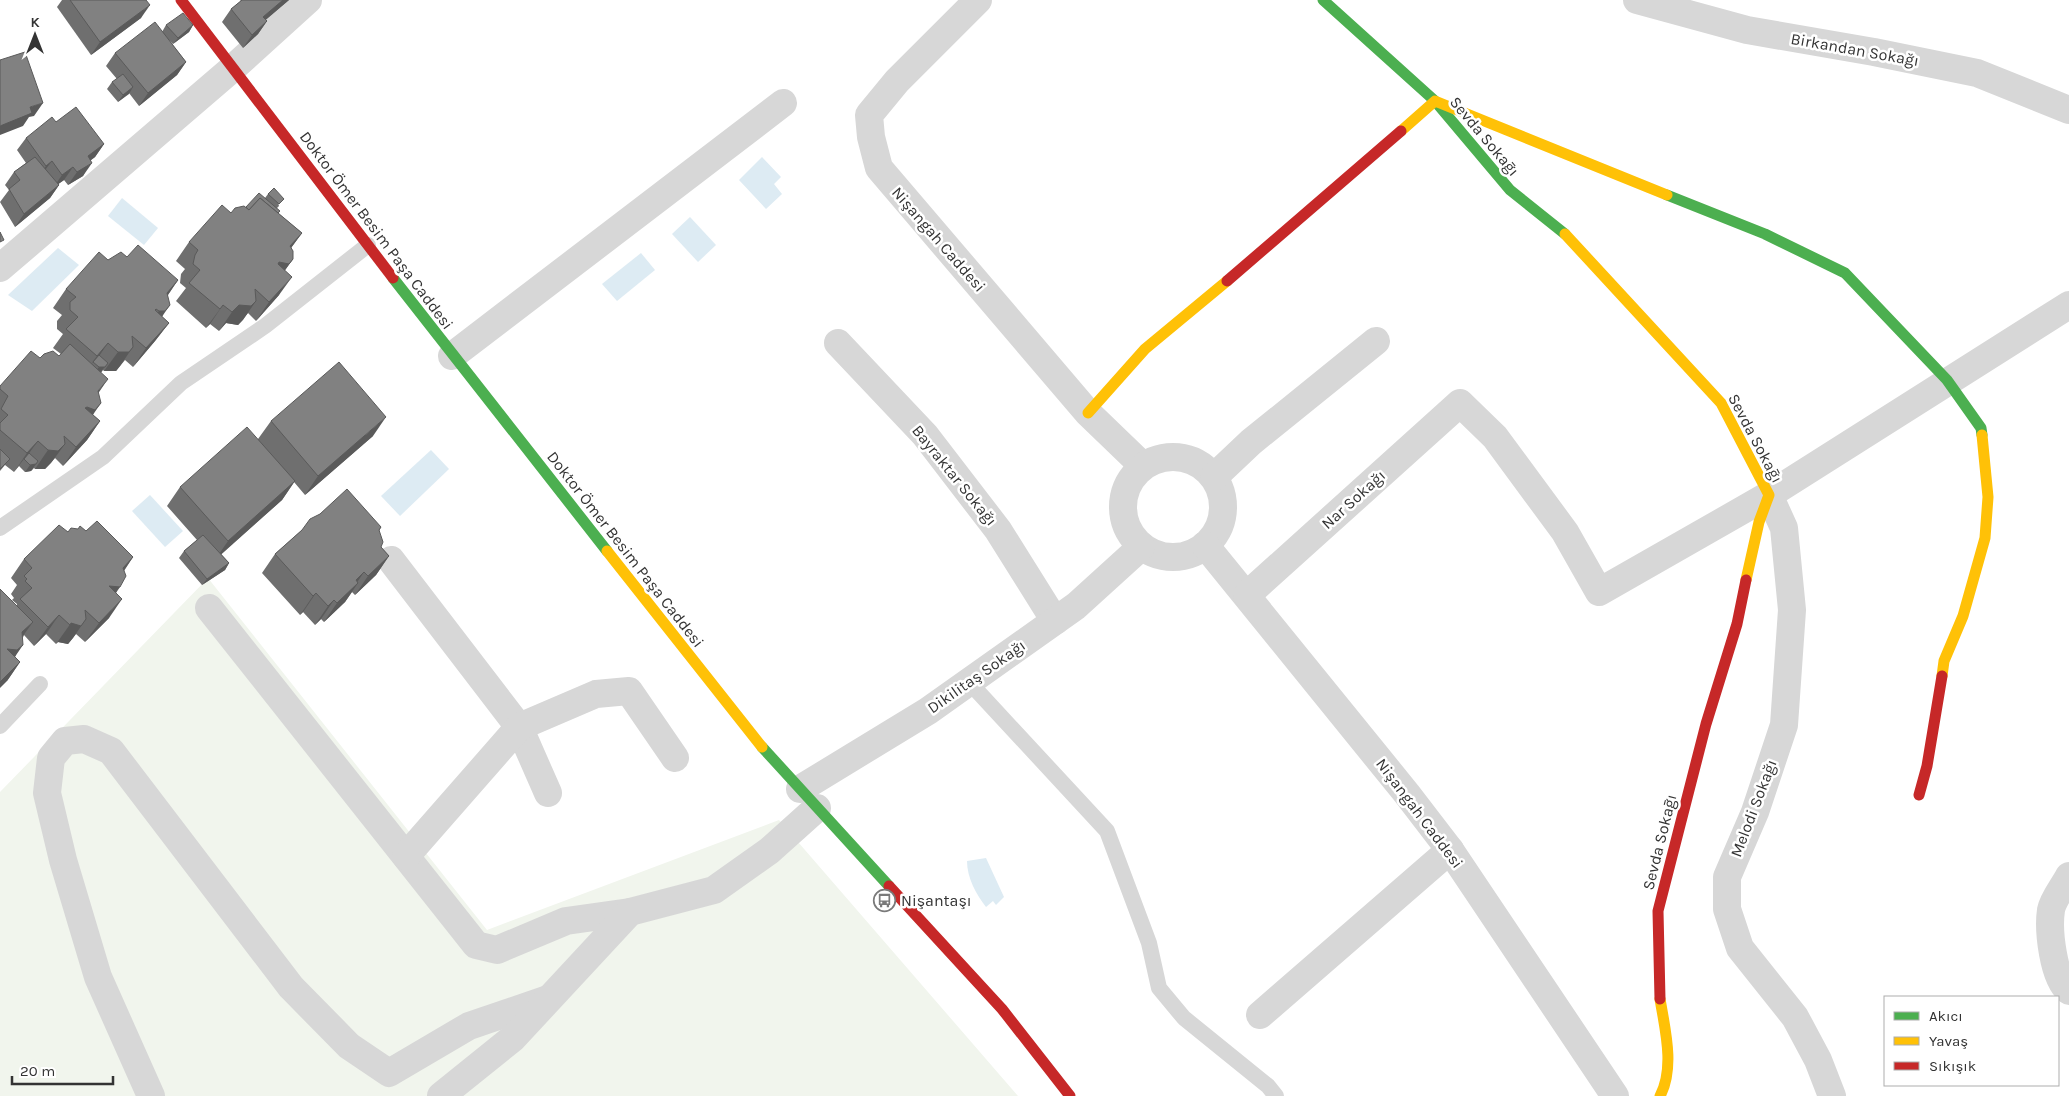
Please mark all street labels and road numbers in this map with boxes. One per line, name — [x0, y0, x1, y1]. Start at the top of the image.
street label: Birkandan Sokağı — [1789, 29, 1920, 70]
street label: Sevda Sokaḡı — [1446, 93, 1523, 180]
street label: Doktor Ömer Besim Paşa Caddesi — [296, 127, 457, 333]
street label: Nişangah Caddesi — [888, 183, 989, 296]
street label: Sevda Sokaḡı — [1724, 390, 1787, 486]
street label: Bayraktar Sokağı — [908, 421, 1001, 530]
street label: Doktor Ömer Besim Paşa Caddesi — [543, 448, 708, 651]
street label: Nar Sokağı — [1317, 466, 1389, 533]
street label: Dikilitaş Sokağı — [924, 636, 1029, 717]
street label: Nişangah Caddesi — [1372, 755, 1467, 872]
street label: Melodi Sokağı — [1726, 757, 1781, 860]
street label: Sevda Sokaḡı — [1638, 792, 1681, 892]

